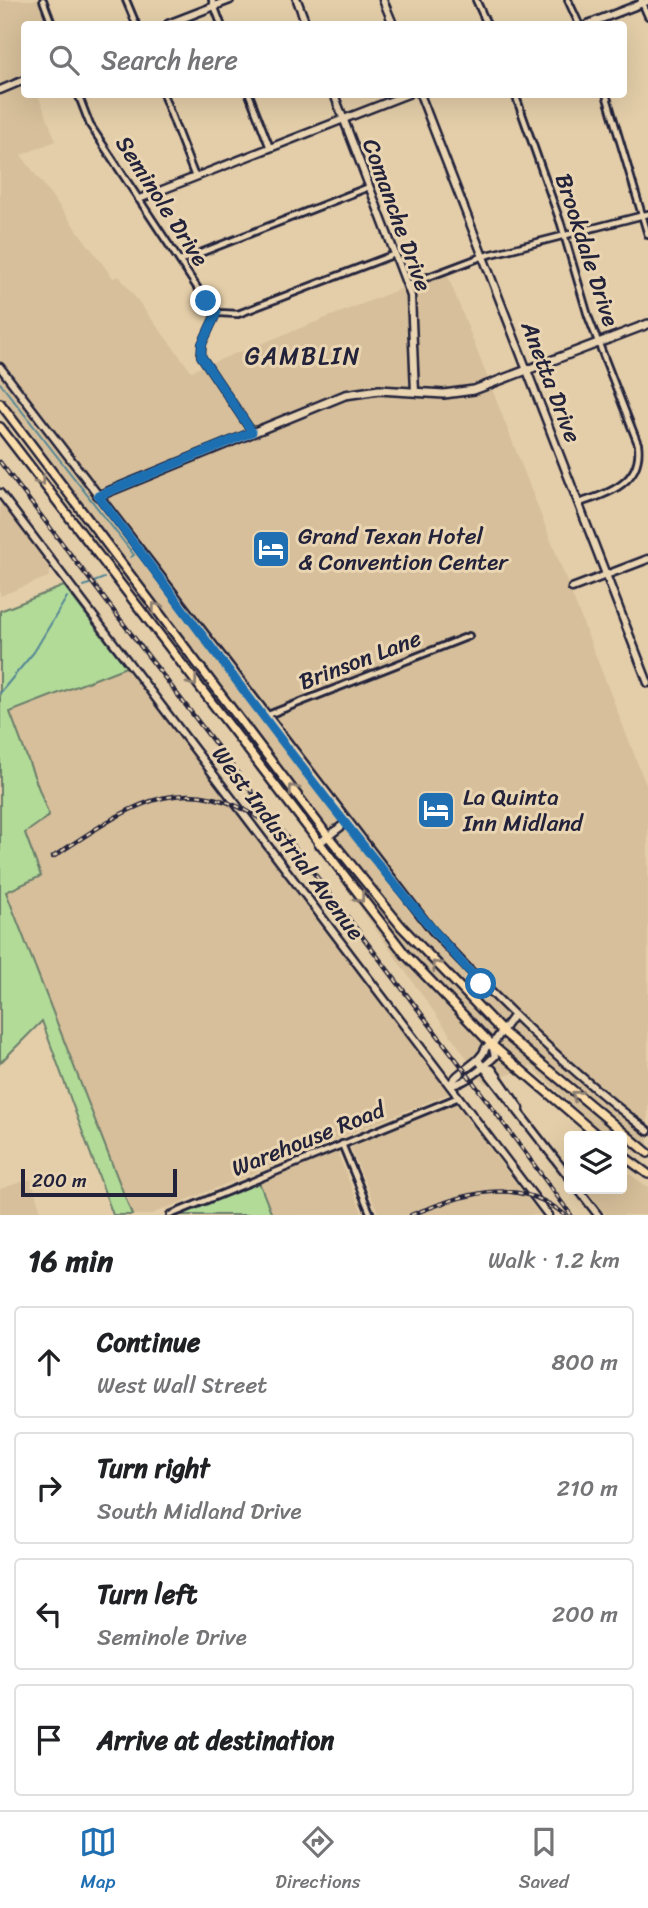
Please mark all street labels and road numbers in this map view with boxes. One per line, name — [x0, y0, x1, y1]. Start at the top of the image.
street label: Seminole Drive — [104, 127, 220, 275]
street label: Comanche Drive — [350, 133, 444, 297]
street label: Brookdale Drive — [543, 168, 631, 332]
street label: Anetta Drive — [509, 314, 593, 449]
street label: Brinson Lane — [293, 618, 428, 702]
street label: West Industrial Avenue — [201, 737, 375, 949]
street label: Warehouse Road — [225, 1089, 393, 1188]

